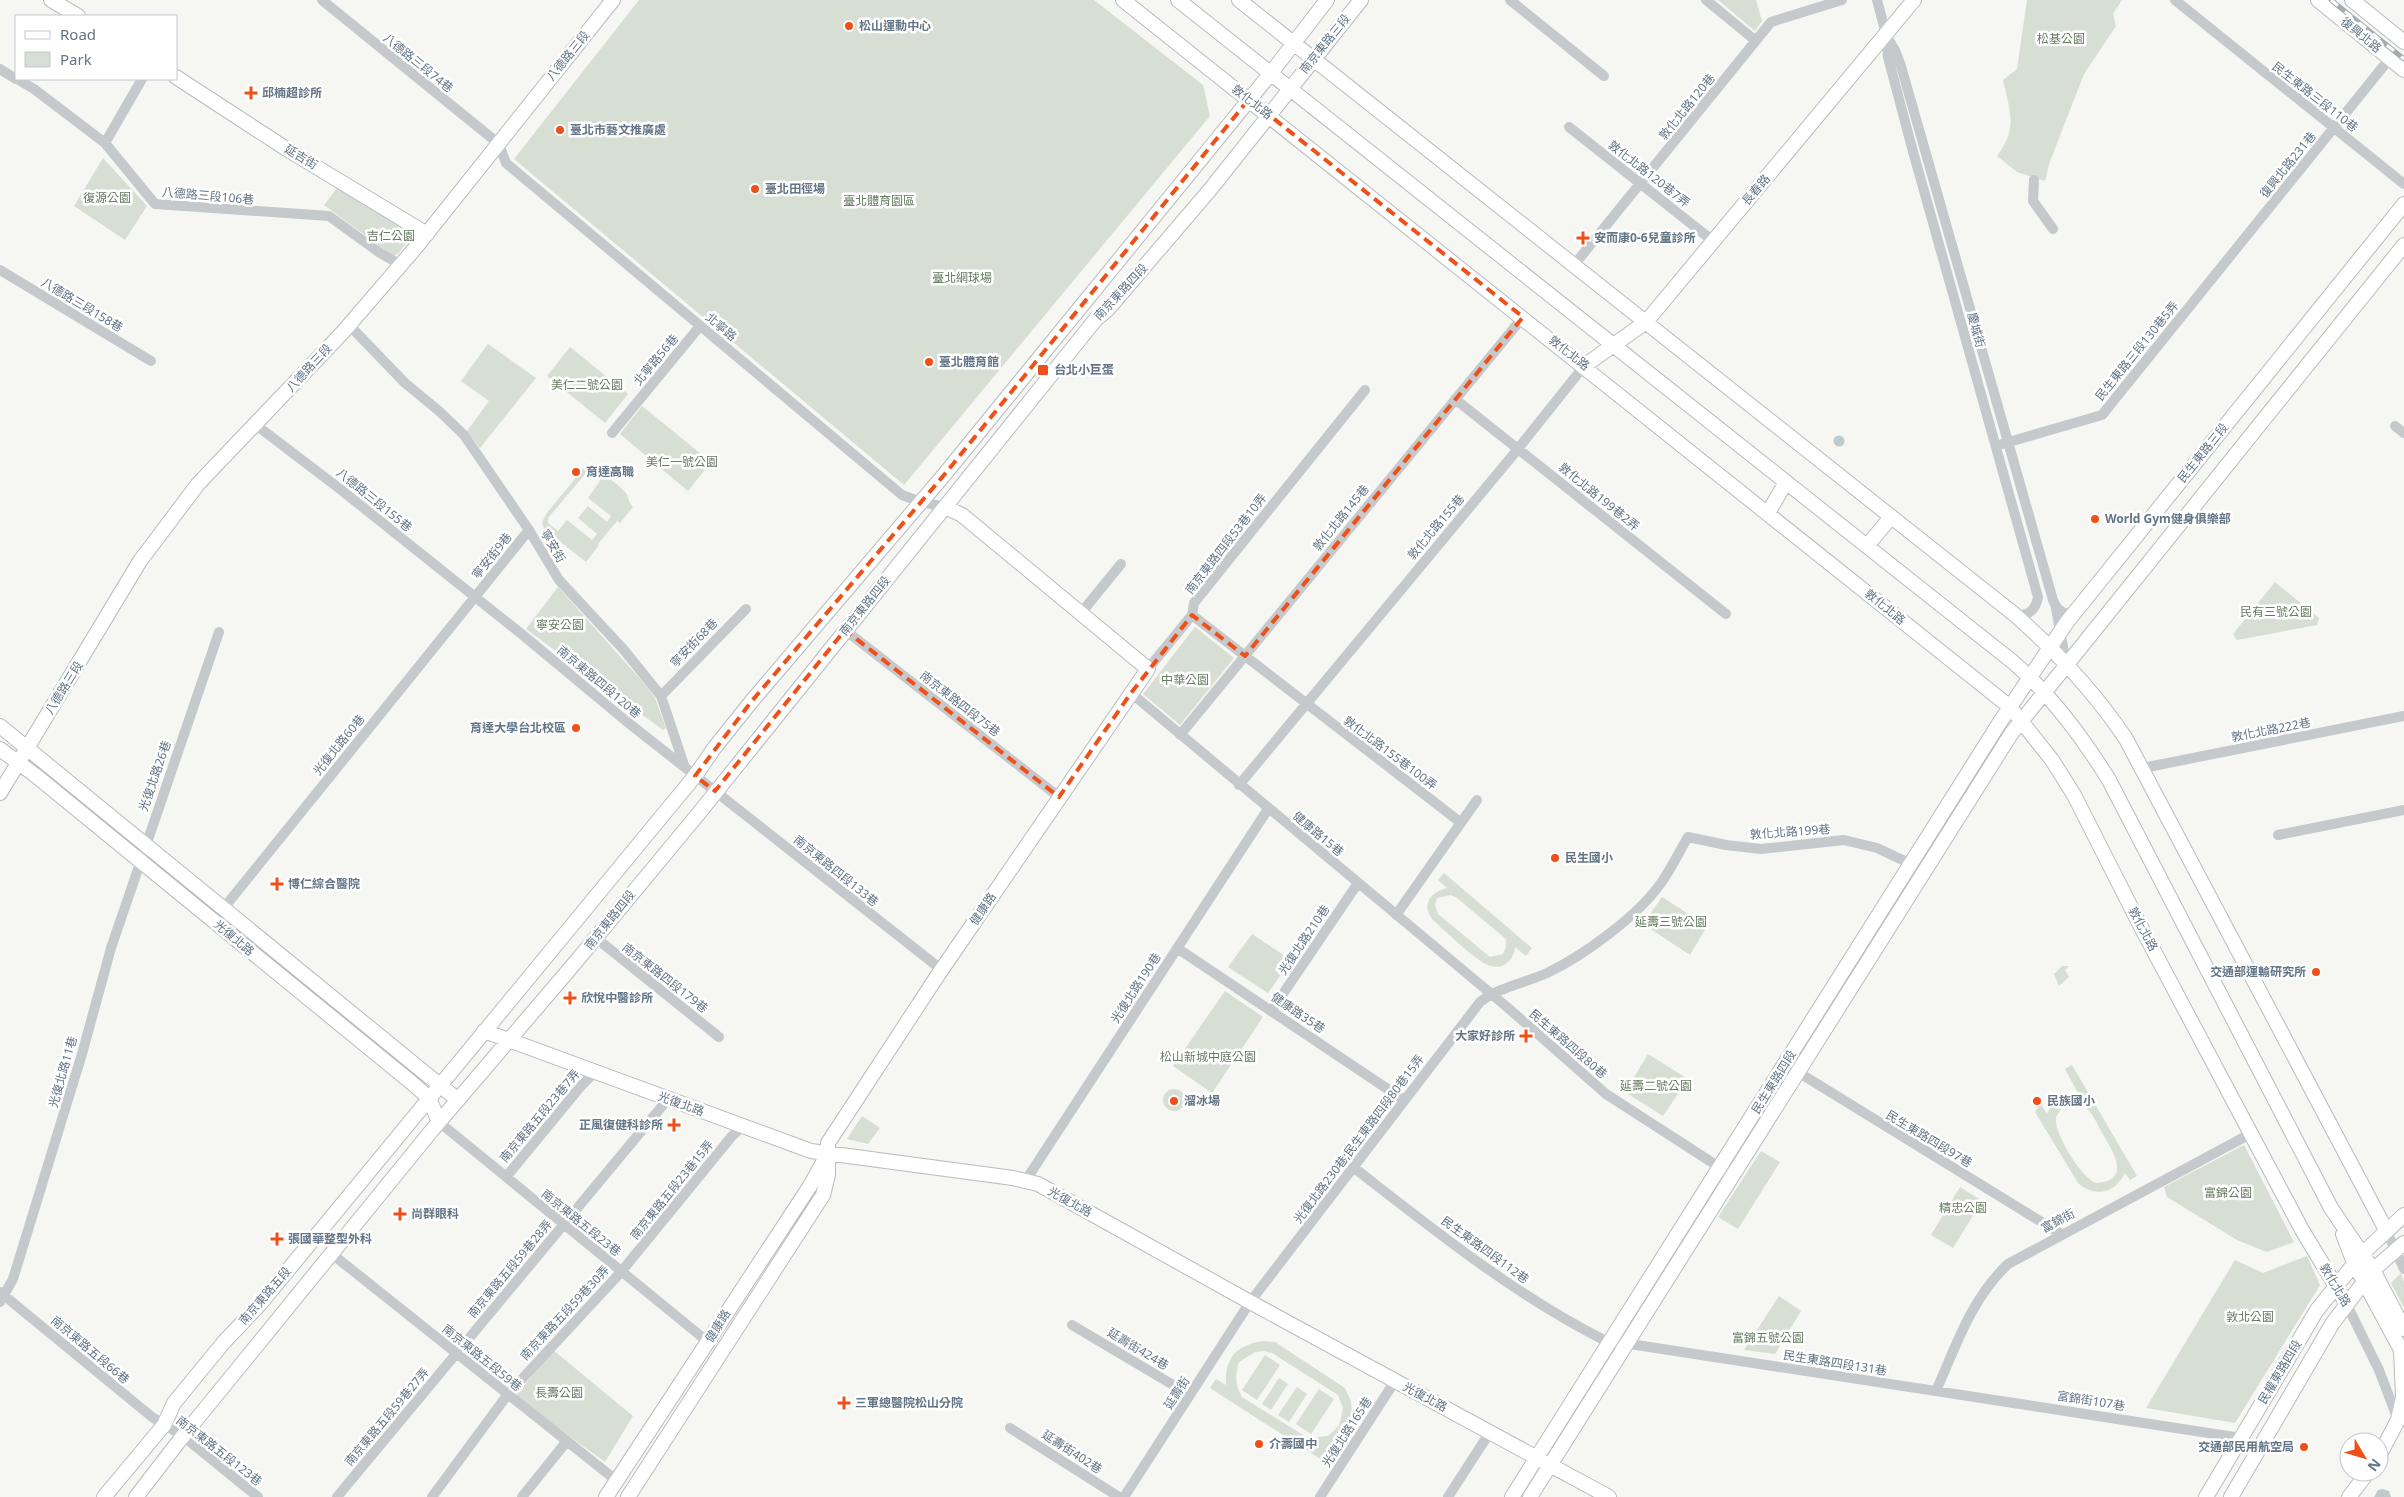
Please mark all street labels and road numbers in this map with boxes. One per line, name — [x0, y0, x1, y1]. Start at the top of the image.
street label: 南京東路三段 — [1295, 10, 1354, 77]
street label: 復興北路 — [2337, 13, 2385, 56]
street label: 八德路三段 — [542, 27, 593, 84]
street label: 八德路三段74巷 — [380, 29, 457, 96]
street label: 民生東路三段110巷 — [2269, 58, 2362, 136]
street label: 敦化北路120巷 — [1655, 70, 1719, 143]
street label: 敦化北路 — [1228, 80, 1276, 123]
street label: 復興北路231巷 — [2256, 128, 2320, 201]
street label: 敦化北路120巷7弄 — [1605, 136, 1694, 211]
street label: 延吉街 — [281, 140, 321, 173]
street label: 長春路 — [1738, 170, 1774, 209]
street label: 八德路三段106巷 — [161, 183, 255, 208]
street label: 南京東路四段 — [1090, 260, 1151, 324]
street label: 八德路三段158巷 — [38, 273, 126, 336]
street label: 民生東路三段130巷5弄 — [2091, 297, 2182, 404]
street label: 北寧路 — [702, 309, 741, 345]
street label: 慶城街 — [1964, 310, 1989, 349]
street label: 北寧路56巷 — [629, 331, 682, 389]
street label: 敦化北路 — [1545, 331, 1593, 374]
street label: 八德路三段 — [282, 340, 335, 395]
street label: 民生東路三段 — [2173, 419, 2232, 486]
street label: 敦化北路199巷2弄 — [1555, 459, 1643, 535]
street label: 八德路三段155巷 — [333, 464, 416, 535]
street label: 敦化北路145巷 — [1309, 481, 1373, 554]
street label: 南京東路四段53巷10弄 — [1181, 490, 1270, 598]
street label: 敦化北路155巷 — [1403, 490, 1468, 563]
street label: 寧安街 — [537, 526, 570, 566]
street label: 寧安街9巷 — [468, 529, 515, 582]
street label: 南京東路四段 — [835, 572, 894, 639]
street label: 敦化北路 — [1861, 585, 1909, 628]
street label: 寧安街68巷 — [666, 615, 721, 671]
street label: 南京東路四段120巷 — [554, 641, 645, 722]
street label: 八德路三段 — [40, 658, 87, 718]
street label: 南京東路四段75巷 — [917, 667, 1004, 740]
street label: 光復北路60巷 — [309, 711, 368, 779]
street label: 敦化北路155巷100弄 — [1340, 712, 1441, 793]
street label: 敦化北路222巷 — [2230, 713, 2312, 746]
street label: 光復北路26巷 — [134, 738, 175, 813]
street label: 健康路15巷 — [1289, 807, 1347, 860]
street label: 敦化北路199巷 — [1749, 820, 1831, 843]
street label: 南京東路四段133巷 — [790, 831, 882, 910]
street label: 南京東路四段 — [580, 886, 639, 953]
street label: 健康路 — [965, 889, 1000, 928]
street label: 光復北路210巷 — [1274, 902, 1333, 978]
street label: 敦化北路 — [2125, 904, 2162, 954]
street label: 光復北路 — [210, 916, 258, 960]
street label: 南京東路四段179巷 — [619, 939, 712, 1017]
street label: 光復北路190巷 — [1107, 949, 1165, 1026]
street label: 健康路35巷 — [1268, 988, 1329, 1037]
street label: 民生東路四段80巷 — [1526, 1005, 1611, 1082]
street label: 光復北路11巷 — [44, 1034, 81, 1110]
street label: 民生東路四段 — [1747, 1047, 1800, 1117]
street label: 光復北路230巷;民生東路四段80巷15弄 — [1289, 1051, 1428, 1227]
street label: 南京東路五段23巷7弄 — [496, 1066, 584, 1166]
street label: 光復北路 — [656, 1087, 707, 1120]
street label: 民生東路四段97巷 — [1883, 1106, 1976, 1171]
street label: 南京東路五段23巷15弄 — [626, 1136, 717, 1243]
street label: 光復北路 — [1045, 1182, 1095, 1221]
street label: 南京東路五段23巷 — [538, 1185, 625, 1260]
street label: 富錦街 — [2038, 1205, 2078, 1237]
street label: 民生東路四段112巷 — [1438, 1212, 1533, 1287]
street label: 南京東路五段59巷28弄 — [463, 1216, 556, 1321]
street label: 敦化北路 — [2316, 1260, 2355, 1310]
street label: 南京東路五段59巷30弄 — [516, 1262, 613, 1364]
street label: 南京東路五段 — [235, 1263, 295, 1328]
street label: 健康路 — [701, 1306, 734, 1346]
street label: 南京東路五段66巷 — [47, 1312, 133, 1388]
street label: 南京東路五段59巷 — [439, 1320, 526, 1395]
street label: 延壽街424巷 — [1104, 1324, 1172, 1374]
street label: 民權東路四段 — [2254, 1336, 2305, 1407]
street label: 民生東路四段131巷 — [1782, 1346, 1888, 1379]
street label: 南京東路五段59巷27弄 — [340, 1364, 433, 1469]
street label: 延壽街 — [1160, 1373, 1194, 1412]
street label: 光復北路 — [1400, 1378, 1450, 1415]
street label: 富錦街107巷 — [2056, 1387, 2126, 1414]
street label: 光復北路165巷 — [1318, 1393, 1376, 1470]
street label: 南京東路五段123巷 — [173, 1412, 266, 1490]
street label: 延壽街402巷 — [1039, 1426, 1106, 1477]

